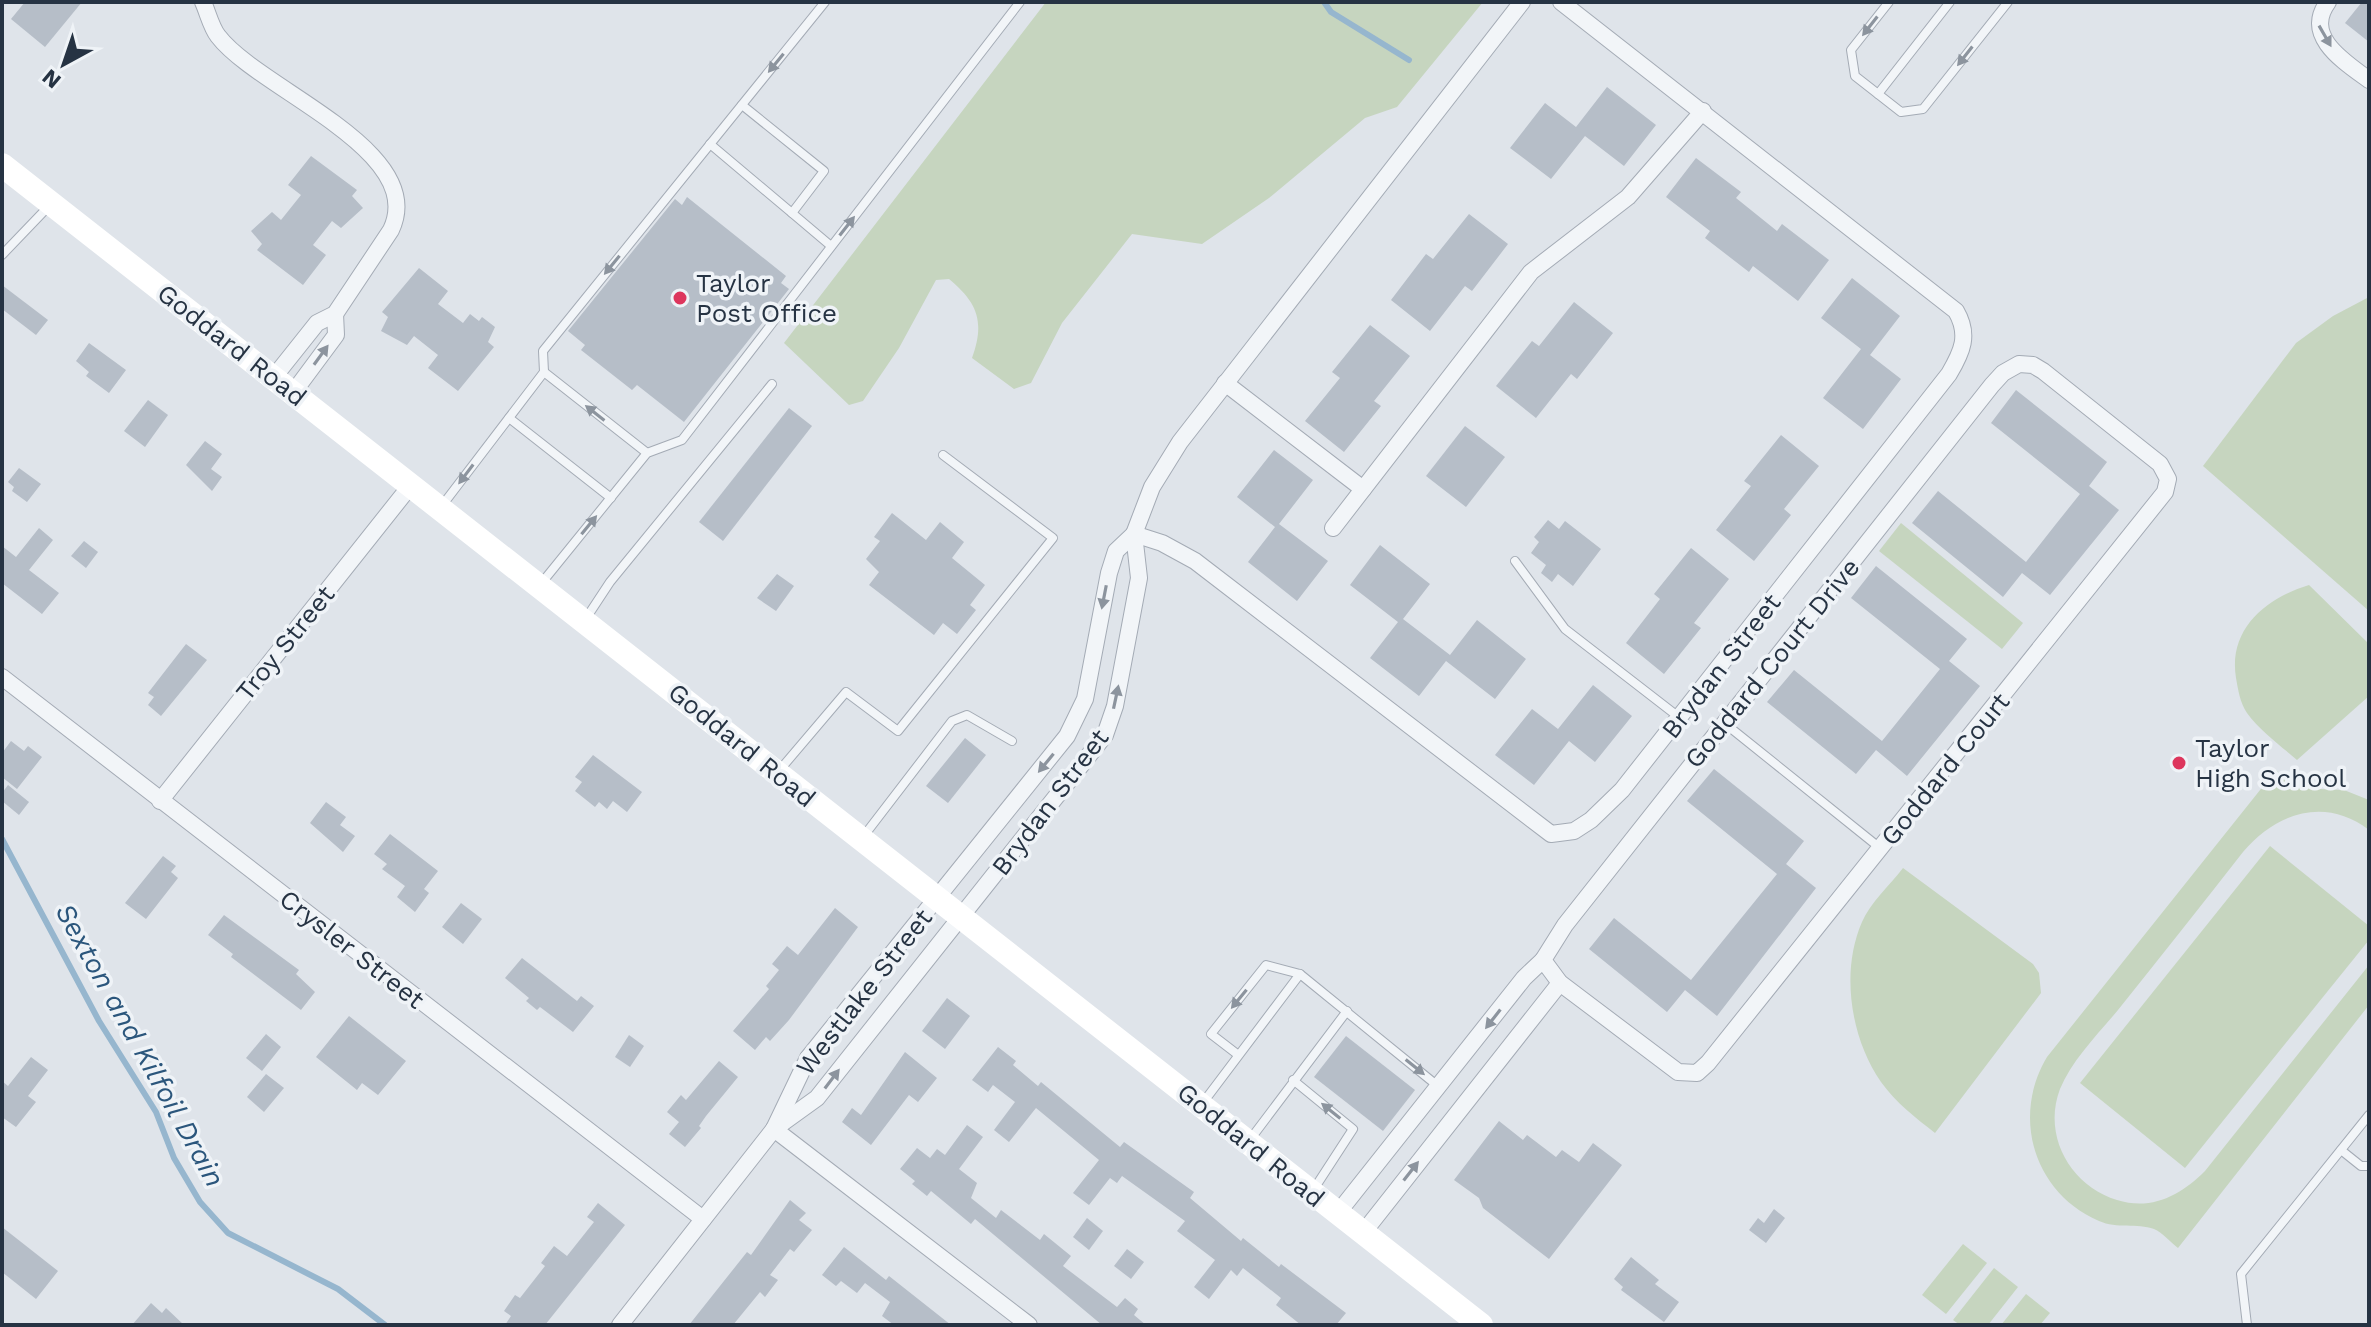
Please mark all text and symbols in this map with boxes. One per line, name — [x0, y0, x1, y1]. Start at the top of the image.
one-way arrow — [1863, 16, 1879, 36]
north arrow — [24, 24, 104, 104]
one-way arrow — [2317, 25, 2331, 47]
one-way arrow — [1957, 45, 1974, 66]
one-way arrow — [768, 52, 785, 72]
text: N — [37, 64, 66, 94]
one-way arrow — [838, 216, 854, 236]
one-way arrow — [605, 255, 621, 275]
place label: Taylor Post Office — [696, 268, 837, 328]
street label: Goddard Road — [152, 278, 312, 412]
marker: Taylor Post Office — [671, 289, 689, 307]
one-way arrow — [313, 345, 328, 366]
one-way arrow — [585, 405, 605, 421]
one-way arrow — [458, 464, 474, 484]
one-way arrow — [580, 515, 597, 535]
street label: Goddard Court Drive — [1678, 552, 1866, 774]
street label: Troy Street — [230, 579, 341, 707]
one-way arrow — [1097, 585, 1110, 610]
street label: Brydan Street — [1655, 588, 1787, 744]
street label: Goddard Road — [662, 677, 822, 813]
one-way arrow — [1110, 684, 1123, 709]
street label: Goddard Court — [1874, 687, 2016, 851]
street label: Brydan Street — [985, 723, 1115, 881]
place label: Taylor High School — [2195, 733, 2346, 793]
one-way arrow — [1038, 753, 1055, 773]
marker: Taylor High School — [2170, 754, 2188, 772]
street label: Crysler Street — [274, 883, 430, 1015]
water label: Sexton and Kilfoil Drain — [48, 898, 232, 1192]
street label: Westlake Street — [790, 903, 938, 1081]
one-way arrow — [1231, 989, 1248, 1009]
one-way arrow — [1485, 1009, 1501, 1029]
one-way arrow — [1405, 1058, 1425, 1074]
one-way arrow — [823, 1068, 839, 1089]
street label: Goddard Road — [1171, 1077, 1331, 1213]
one-way arrow — [1321, 1103, 1341, 1120]
one-way arrow — [1402, 1161, 1418, 1181]

